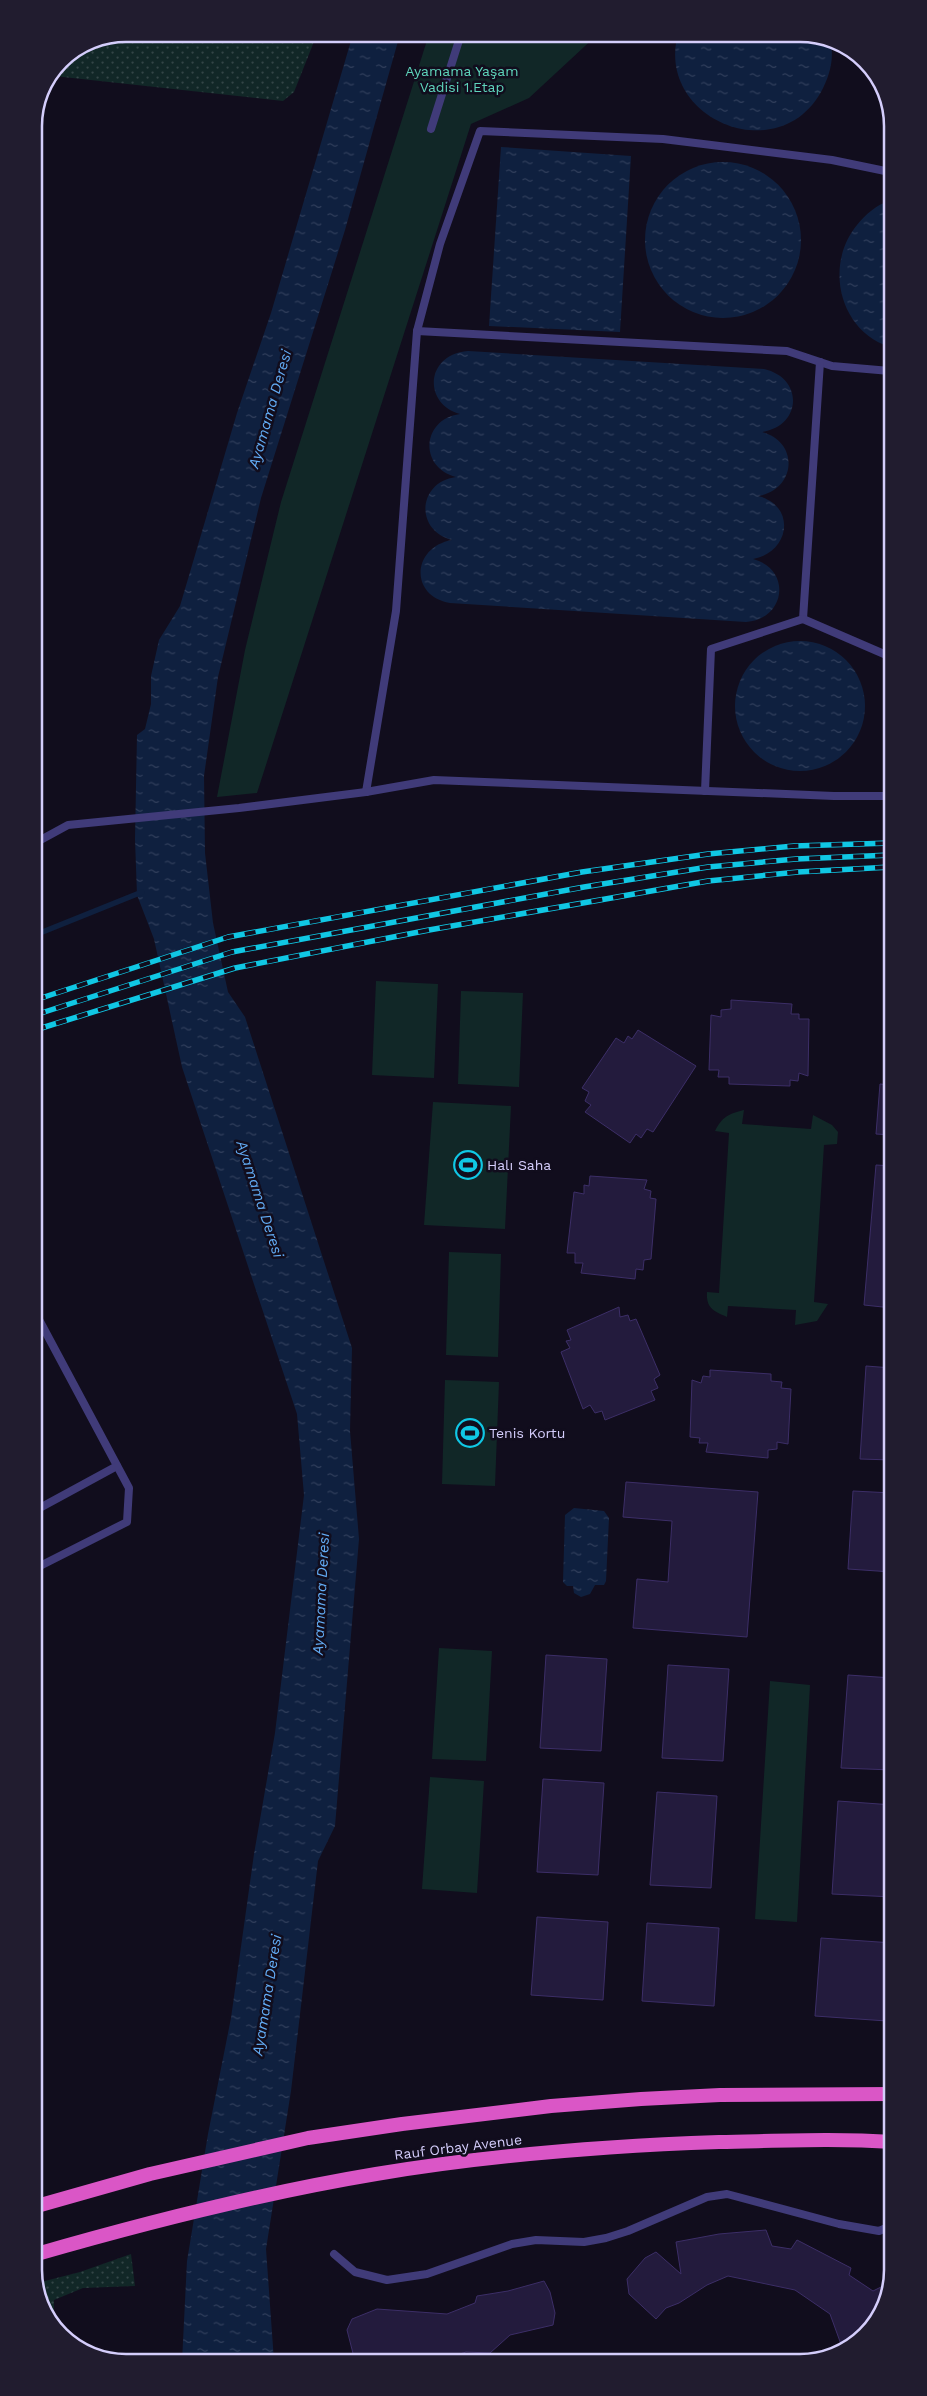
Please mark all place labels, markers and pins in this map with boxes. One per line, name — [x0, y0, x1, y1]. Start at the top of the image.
sports icon: Halı Saha — [453, 1150, 483, 1180]
place label: Halı Saha — [487, 1157, 551, 1173]
sports icon: Tenis Kortu — [455, 1418, 485, 1448]
place label: Tenis Kortu — [489, 1425, 565, 1441]

